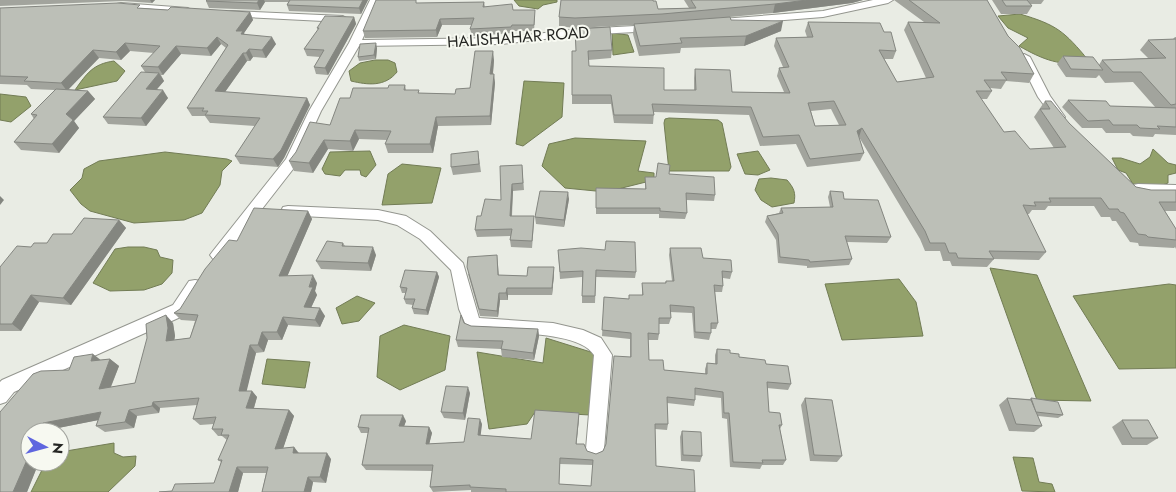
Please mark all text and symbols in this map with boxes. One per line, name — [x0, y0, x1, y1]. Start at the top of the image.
street label: HALISHAHAR ROAD — [446, 21, 590, 53]
north arrow — [20, 422, 70, 472]
text: N — [47, 442, 68, 455]

